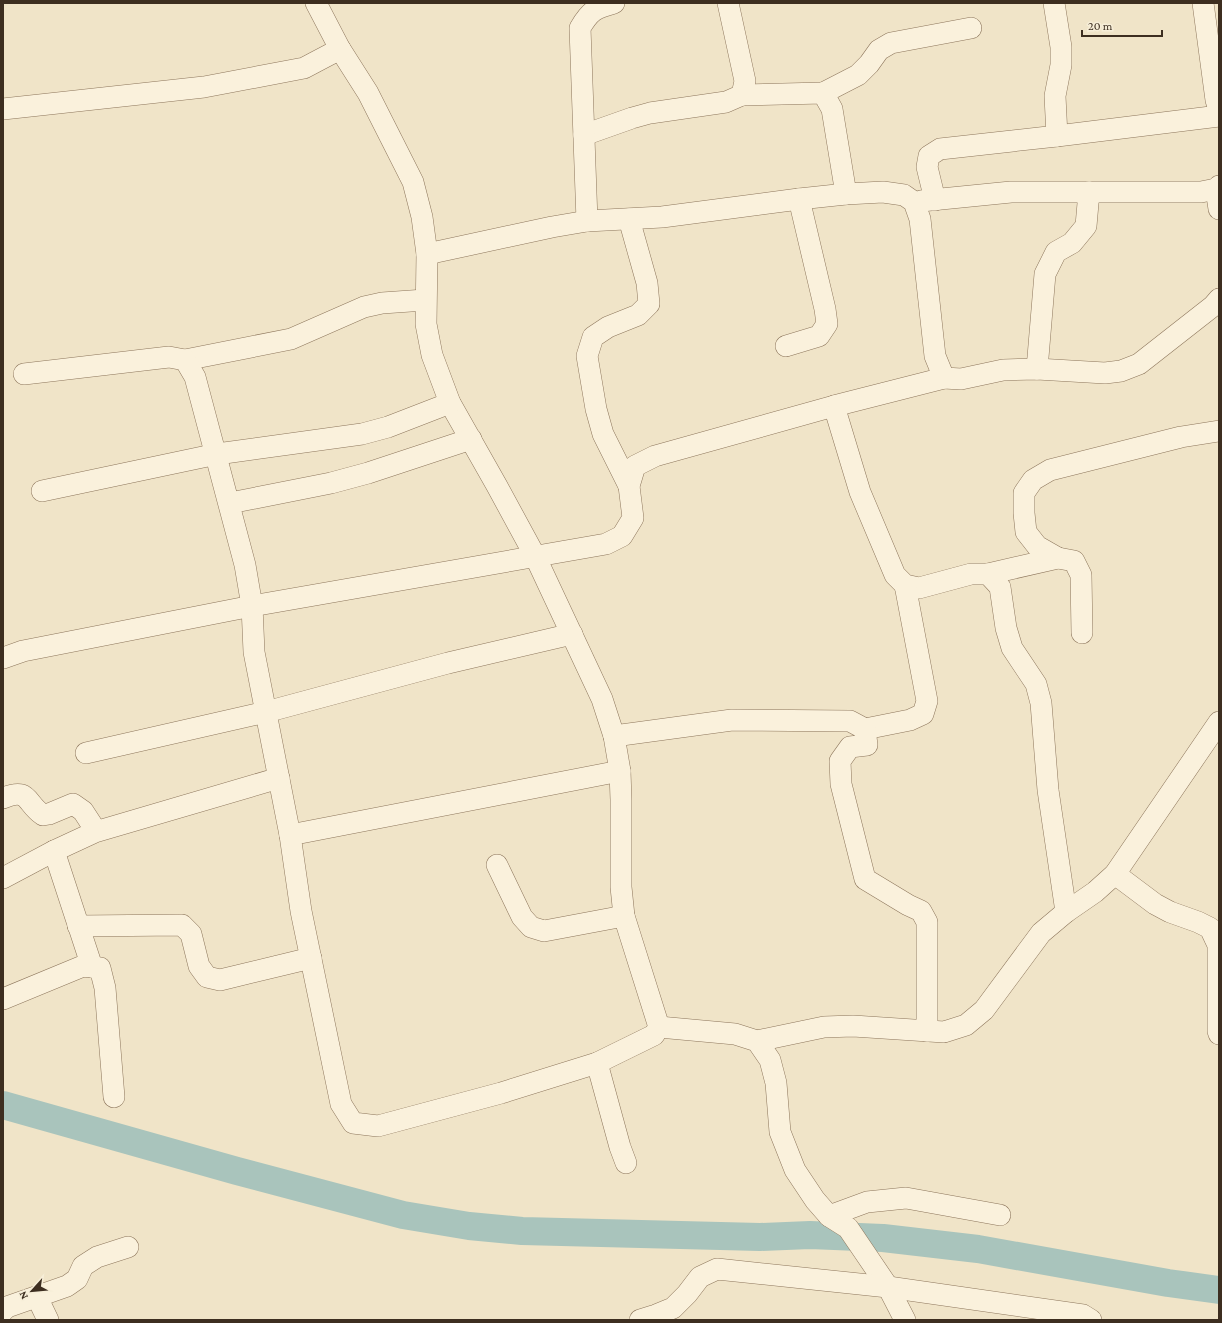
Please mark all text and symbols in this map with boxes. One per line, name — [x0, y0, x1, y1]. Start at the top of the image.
scale bar — [1082, 12, 1162, 38]
text: 20 m — [1088, 19, 1113, 33]
north arrow — [12, 1271, 52, 1311]
text: N — [16, 1289, 30, 1302]

